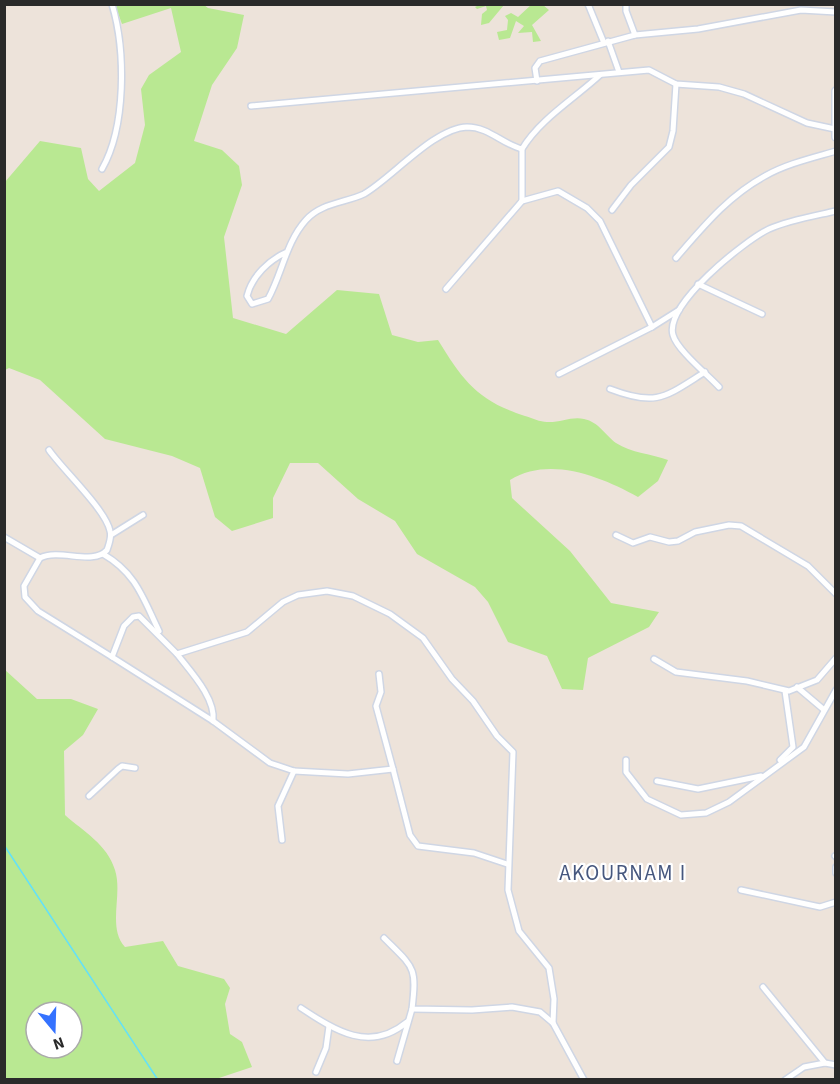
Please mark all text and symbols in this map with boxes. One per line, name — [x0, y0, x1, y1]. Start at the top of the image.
district label: AKOURNAM I — [559, 858, 687, 888]
north arrow — [24, 1000, 84, 1060]
text: N — [50, 1031, 67, 1055]

